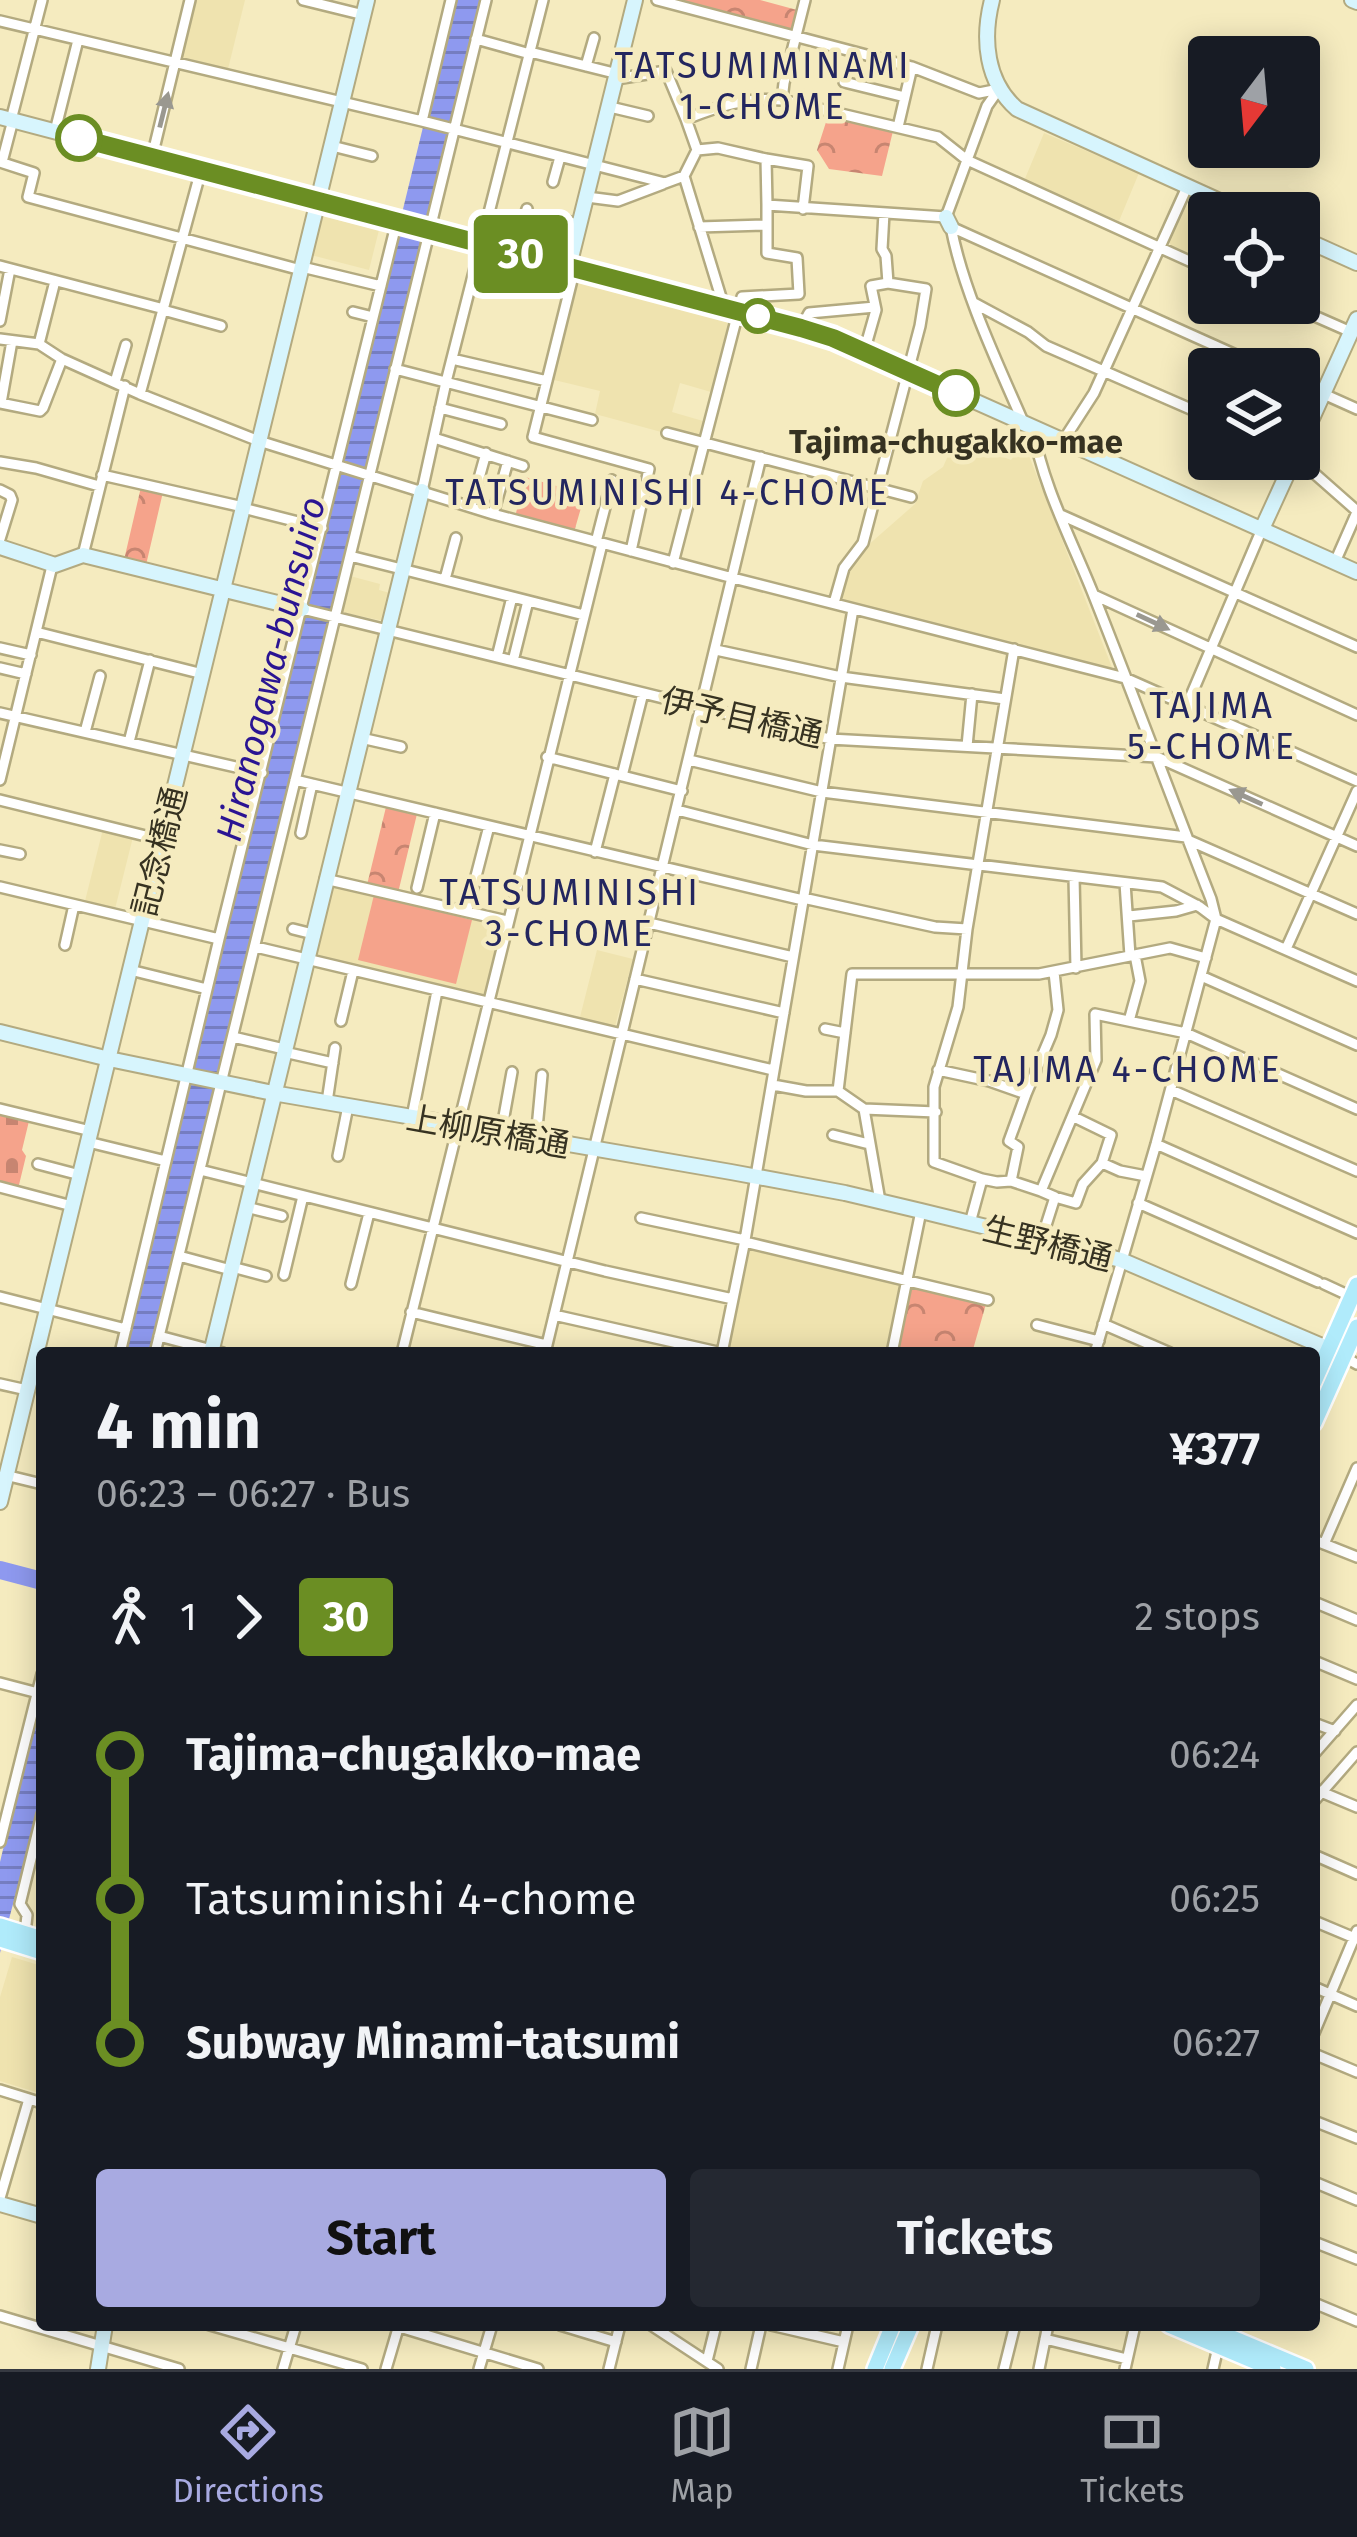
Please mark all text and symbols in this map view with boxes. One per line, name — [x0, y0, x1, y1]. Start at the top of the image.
north arrow — [1188, 36, 1320, 168]
map controls — [1188, 36, 1320, 480]
district label: TATSUMIMINAMI 1-CHOME — [614, 44, 912, 129]
one-way arrow — [155, 91, 174, 128]
unlabelled marker — [57, 116, 101, 160]
button: locate — [1188, 192, 1320, 324]
line badge: 30 — [467, 215, 575, 293]
text: 30 — [498, 229, 544, 279]
unlabelled marker — [742, 300, 774, 332]
button: layers — [1188, 348, 1320, 480]
marker: Tajima-chugakko-mae — [934, 371, 978, 415]
place label: Tajima-chugakko-mae — [789, 422, 1123, 462]
district label: TATSUMINISHI 4-CHOME — [445, 471, 891, 515]
water label: Hiranogawa-bunsuiro — [207, 492, 335, 846]
one-way arrow — [1136, 612, 1171, 632]
street label: 伊予目橋通 — [657, 680, 827, 756]
district label: TAJIMA 5-CHOME — [1127, 684, 1297, 769]
street label: 記念橋通 — [125, 782, 195, 920]
one-way arrow — [1229, 786, 1264, 806]
district label: TATSUMINISHI 3-CHOME — [439, 871, 701, 956]
district label: TAJIMA 4-CHOME — [973, 1048, 1283, 1092]
street label: 上柳原橋通 — [403, 1098, 573, 1166]
street label: 生野橋通 — [979, 1209, 1117, 1279]
text: 4 min — [96, 1386, 261, 1465]
text: ¥377 — [1170, 1422, 1260, 1476]
text: 06:23 – 06:27 · Bus — [96, 1471, 410, 1517]
icon: walk — [96, 1584, 162, 1650]
icon: forward — [215, 1584, 281, 1650]
text: 30 — [323, 1592, 369, 1642]
text: 1 — [180, 1594, 197, 1640]
text: 2 stops — [1134, 1594, 1260, 1640]
text: Tajima-chugakko-mae — [186, 1728, 641, 1782]
text: 06:24 — [1169, 1732, 1260, 1778]
text: Tatsuminishi 4-chome — [186, 1872, 637, 1926]
text: 06:25 — [1169, 1876, 1260, 1922]
text: Subway Minami-tatsumi — [186, 2016, 680, 2070]
text: 06:27 — [1172, 2020, 1260, 2066]
button: Start — [96, 2169, 666, 2307]
button: Tickets — [690, 2169, 1260, 2307]
tab: Directions — [173, 2399, 324, 2511]
tab: Map — [669, 2399, 735, 2511]
tab: Tickets — [1080, 2399, 1184, 2511]

